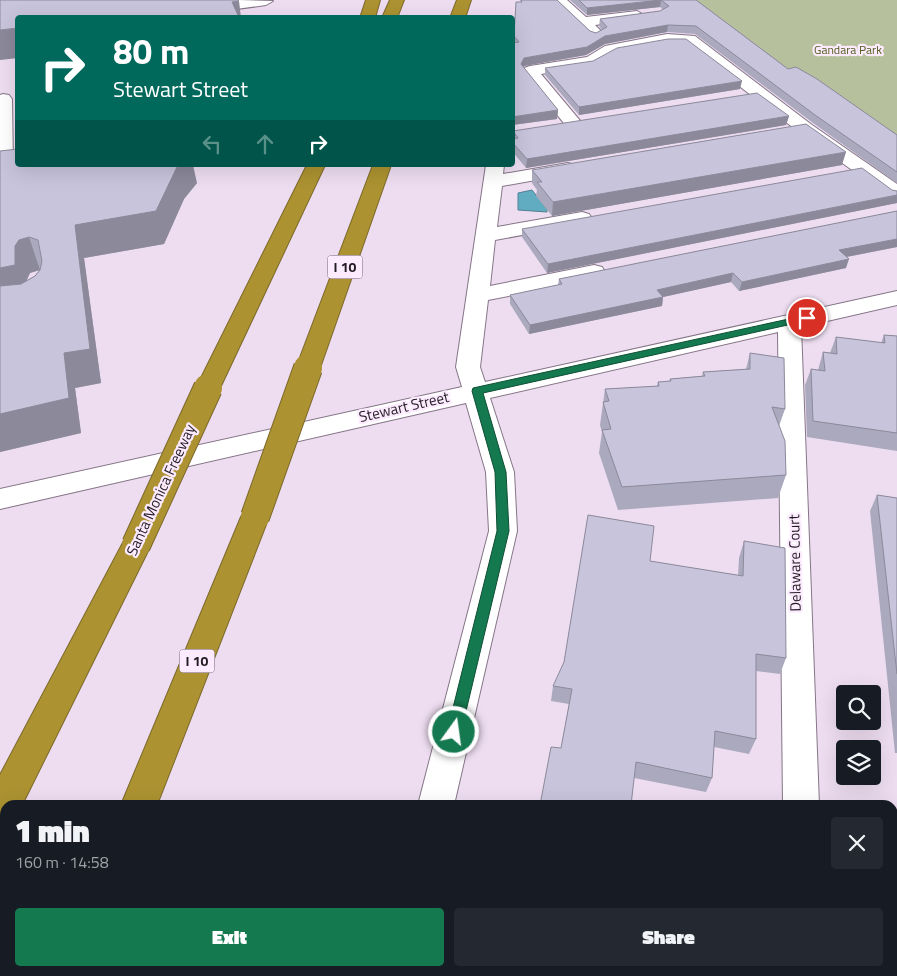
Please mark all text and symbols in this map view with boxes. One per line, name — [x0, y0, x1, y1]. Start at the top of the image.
text: 80 m — [113, 24, 189, 78]
icon: right — [30, 35, 95, 100]
park label: Gandara Park — [814, 40, 882, 59]
text: Stewart Street — [113, 72, 248, 106]
icon: left — [198, 130, 226, 158]
icon: ahead — [251, 130, 279, 158]
icon: right — [304, 130, 332, 158]
road number: I 10 — [328, 256, 362, 278]
pin — [786, 297, 828, 339]
icon: arrive — [793, 304, 821, 332]
street label: Stewart Street — [356, 385, 452, 428]
street label: Santa Monica Freeway — [120, 420, 201, 559]
street label: Delaware Court — [782, 513, 807, 612]
road number: I 10 — [180, 649, 214, 672]
map controls — [836, 685, 881, 785]
button: search — [836, 685, 881, 730]
position arrow — [427, 705, 479, 757]
button: layers — [836, 740, 881, 785]
text: 1 min — [15, 808, 90, 854]
button: close — [831, 817, 883, 869]
text: 160 m · 14:58 — [15, 850, 109, 874]
button: Exit — [15, 908, 444, 966]
button: Share — [454, 908, 883, 966]

